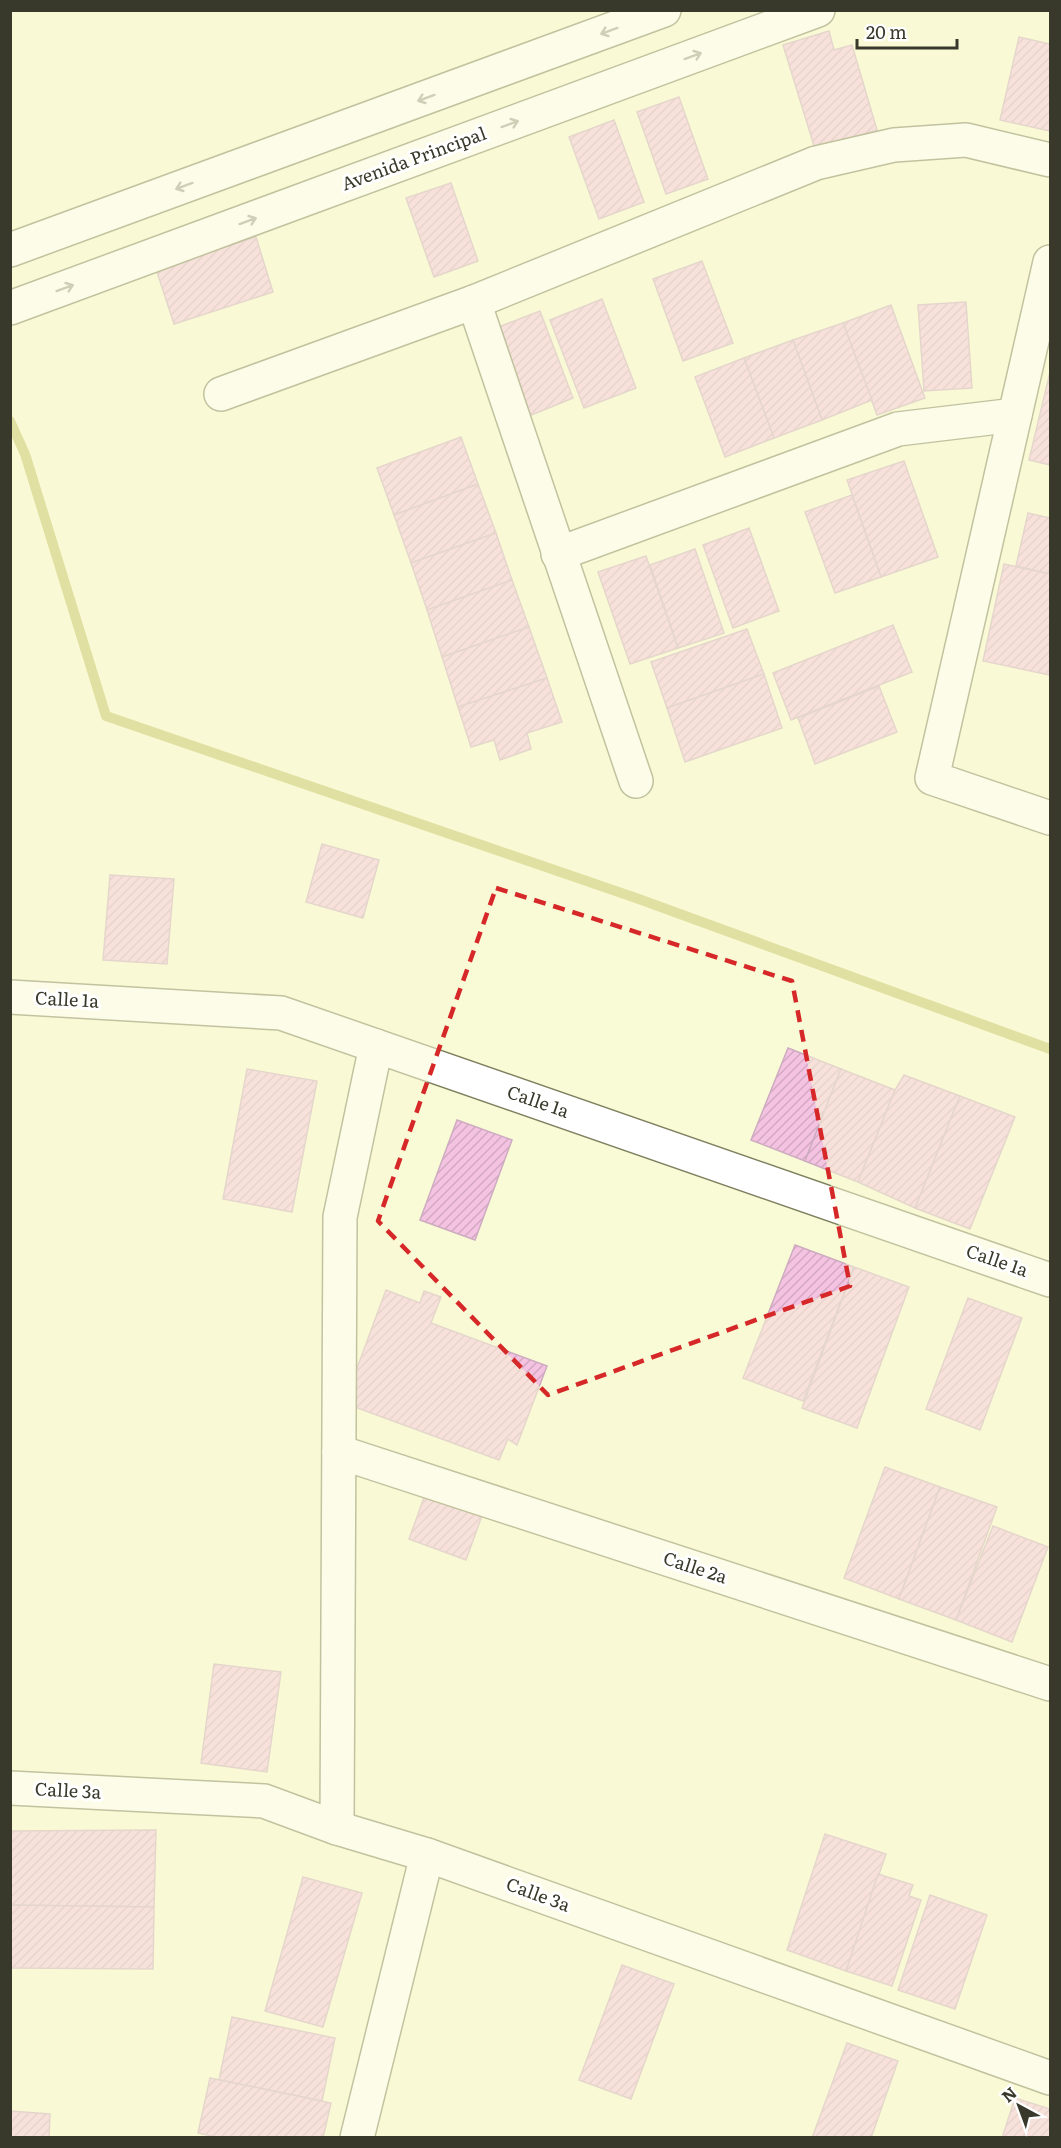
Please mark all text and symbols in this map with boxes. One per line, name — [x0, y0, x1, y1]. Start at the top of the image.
scale bar — [857, 12, 958, 50]
text: 20 m — [866, 18, 907, 45]
one-way arrow — [600, 26, 619, 37]
one-way arrow — [683, 50, 702, 61]
one-way arrow — [417, 93, 436, 104]
one-way arrow — [500, 118, 519, 129]
street label: Avenida Principal — [337, 119, 490, 196]
one-way arrow — [175, 182, 194, 193]
one-way arrow — [238, 214, 257, 225]
one-way arrow — [56, 282, 74, 293]
street label: Calle 1a — [34, 983, 100, 1014]
street label: Calle 1a — [504, 1077, 573, 1124]
street label: Calle 1a — [963, 1236, 1032, 1283]
street label: Calle 2a — [660, 1544, 731, 1590]
street label: Calle 3a — [34, 1774, 102, 1805]
street label: Calle 3a — [503, 1870, 575, 1918]
north arrow — [989, 2076, 1049, 2136]
text: N — [996, 2080, 1021, 2107]

